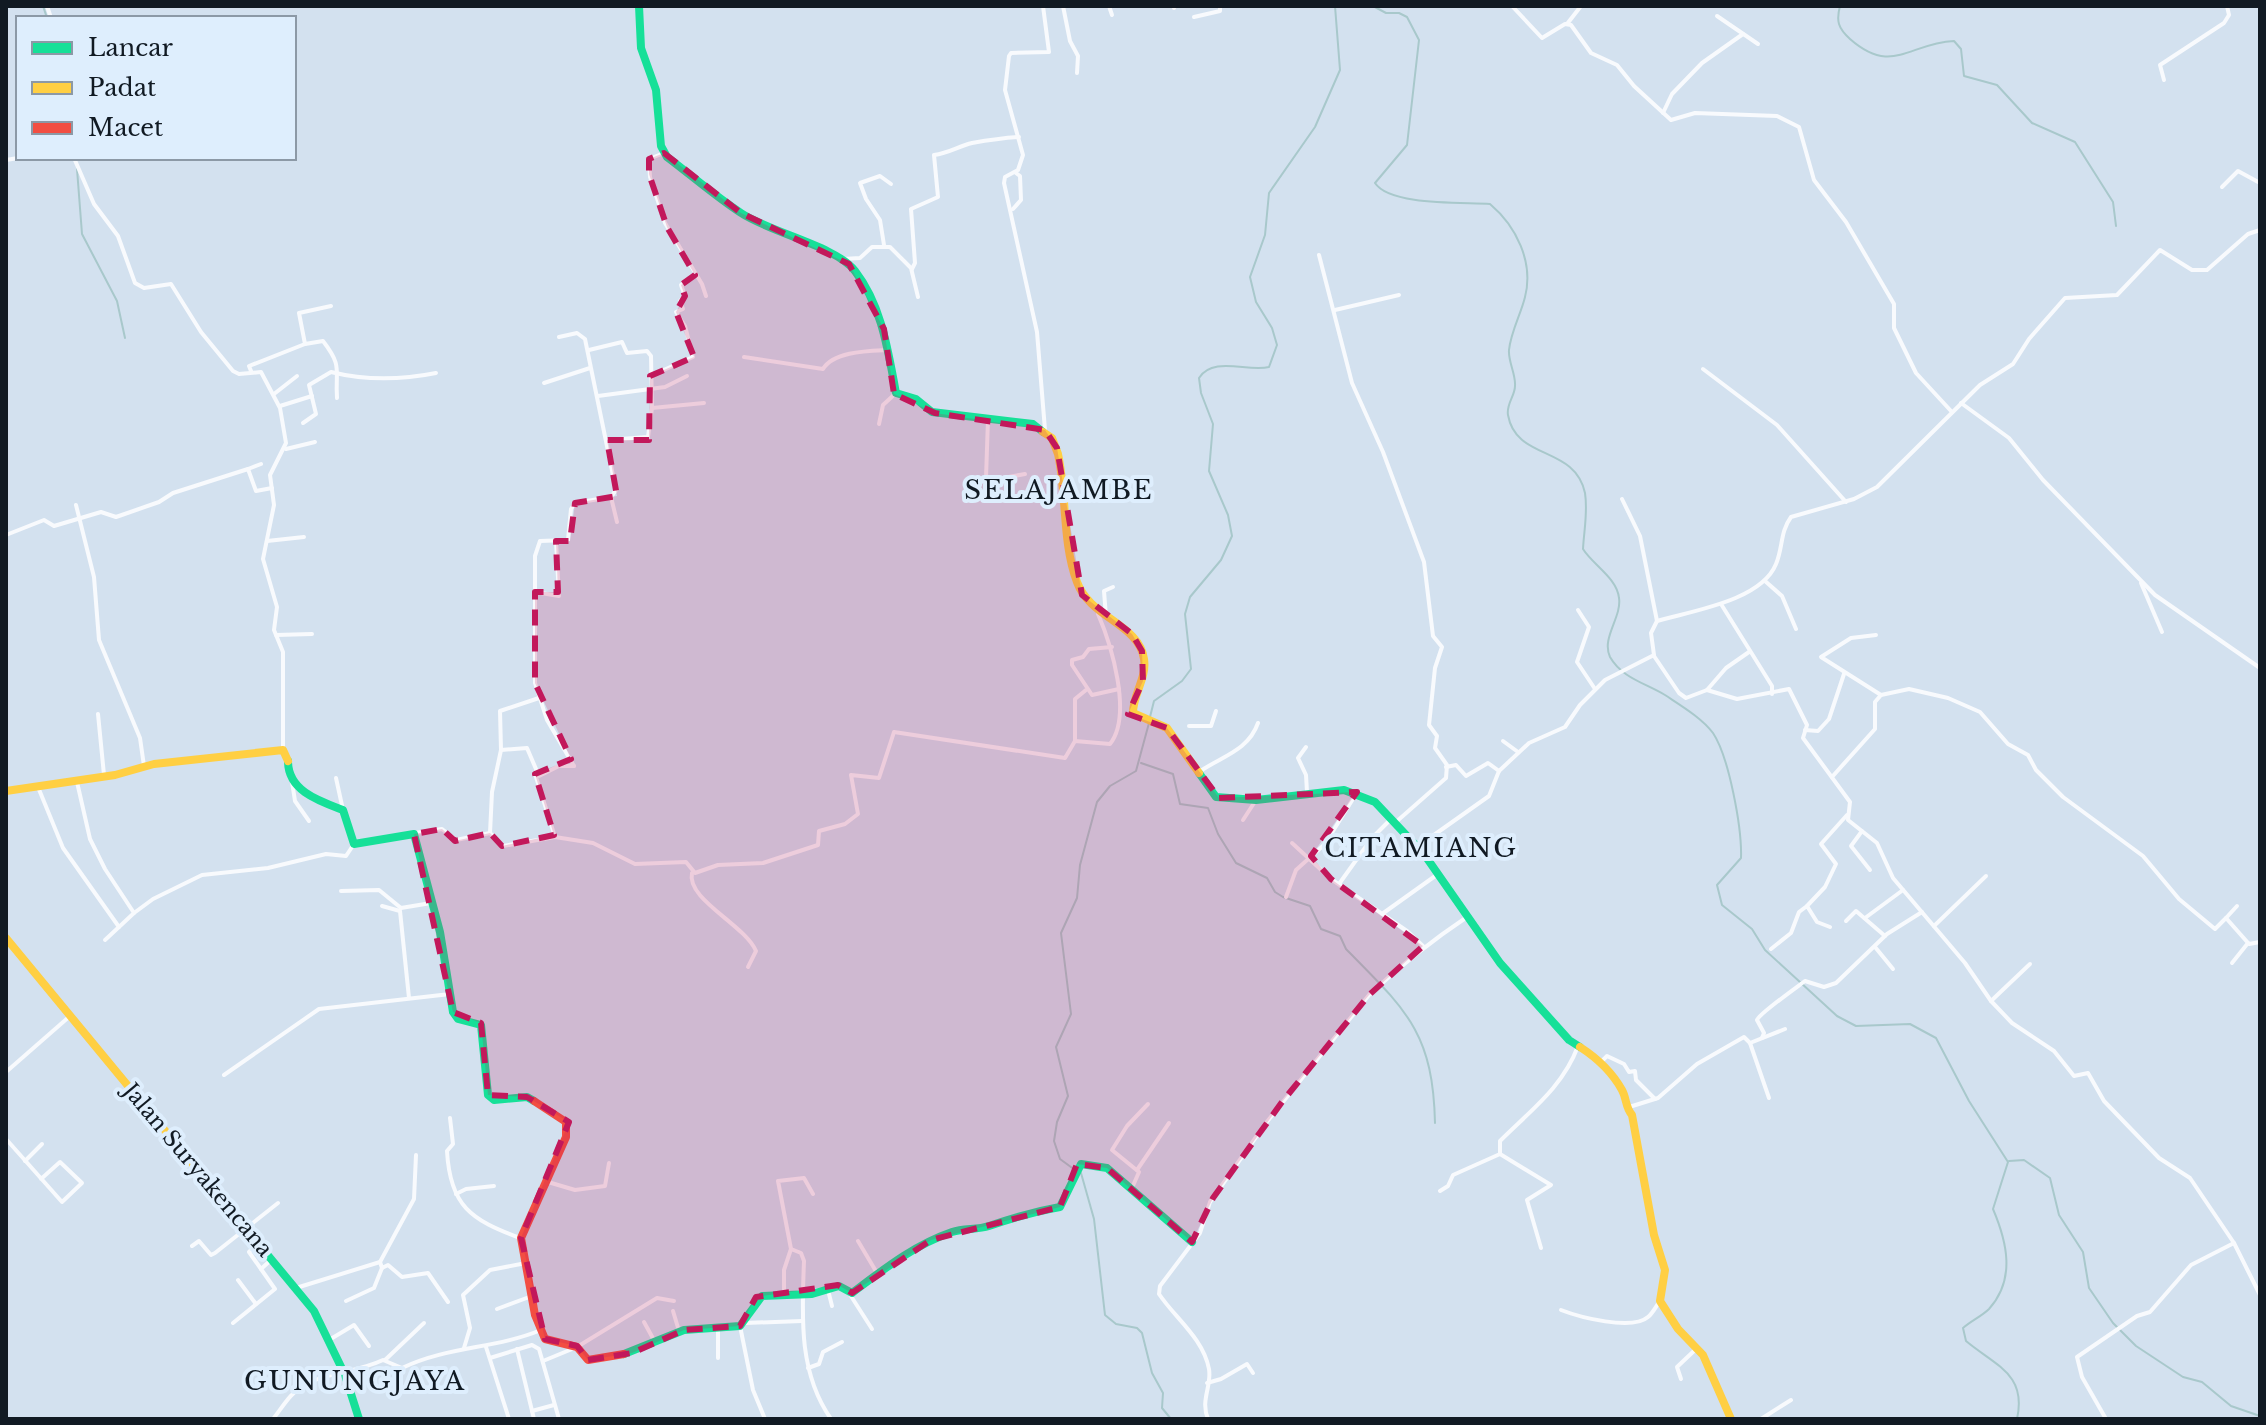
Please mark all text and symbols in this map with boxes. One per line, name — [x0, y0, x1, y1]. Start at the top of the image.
legend — [16, 16, 296, 160]
text: Lancar — [88, 33, 173, 62]
text: Padat — [88, 73, 156, 102]
text: Macet — [88, 113, 163, 142]
district label: SELAJAMBE — [964, 474, 1154, 506]
district label: CITAMIANG — [1324, 832, 1518, 864]
street label: Jalan Suryakencana — [116, 1075, 279, 1263]
district label: GUNUNGJAYA — [244, 1365, 466, 1397]

